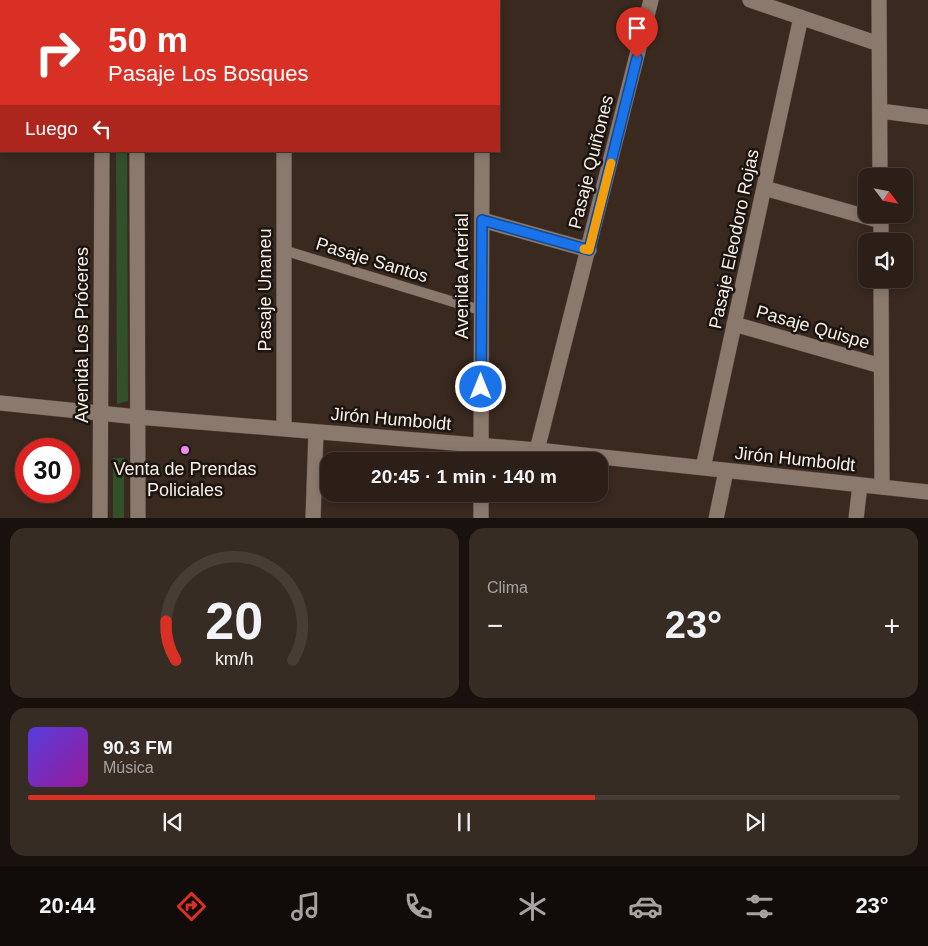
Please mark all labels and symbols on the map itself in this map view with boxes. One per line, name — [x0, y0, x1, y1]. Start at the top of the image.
pin — [616, 7, 658, 58]
street label: Pasaje Quiñones — [565, 93, 617, 231]
street label: Pasaje Eleodoro Rojas — [705, 147, 763, 331]
north arrow — [858, 168, 912, 222]
street label: Avenida Arterial — [452, 213, 472, 339]
street label: Pasaje Unaneu — [255, 228, 275, 352]
street label: Pasaje Santos — [314, 233, 430, 287]
street label: Avenida Los Próceres — [72, 247, 92, 423]
street label: Pasaje Quispe — [754, 301, 872, 353]
position arrow — [454, 360, 506, 412]
street label: Jirón Humboldt — [330, 404, 452, 434]
speed limit sign: 30 — [15, 438, 80, 503]
street label: Jirón Humboldt — [734, 443, 856, 475]
marker: Venta de Prendas Policiales — [179, 444, 191, 456]
place label: Venta de Prendas Policiales — [113, 459, 257, 500]

